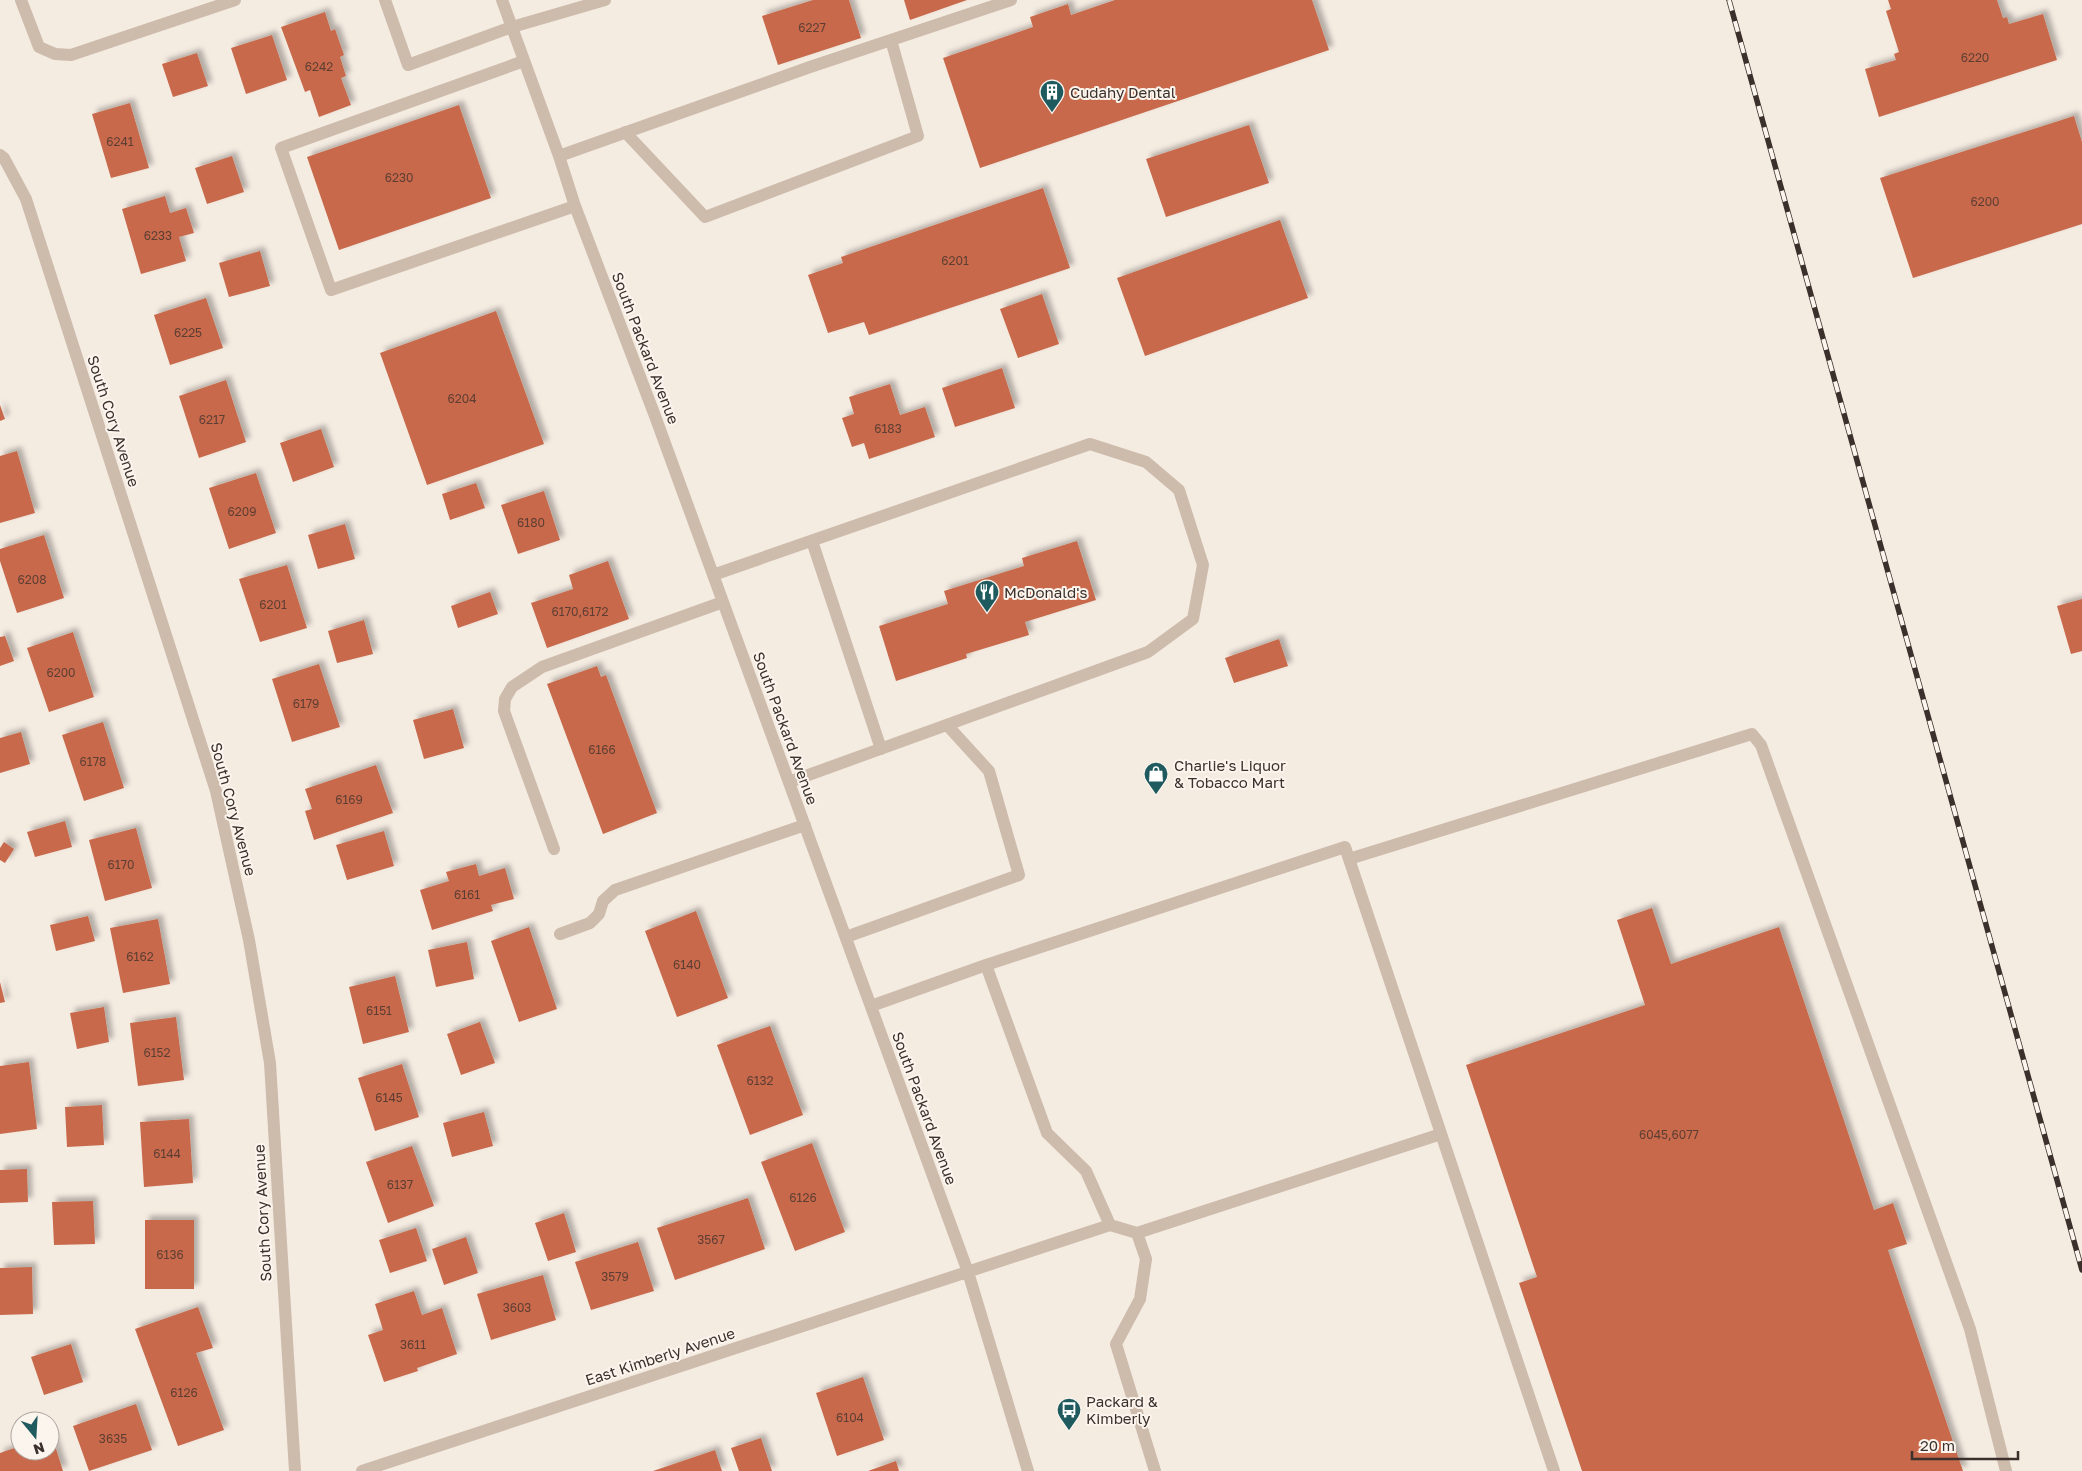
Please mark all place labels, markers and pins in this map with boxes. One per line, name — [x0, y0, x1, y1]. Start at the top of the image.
building icon: Cudahy Dental — [1039, 79, 1065, 113]
place label: Cudahy Dental — [1070, 83, 1176, 101]
restaurant icon: McDonald's — [974, 579, 1000, 613]
place label: McDonald's — [1004, 583, 1087, 601]
place label: Charlie's Liquor & Tobacco Mart — [1174, 756, 1286, 791]
shop icon: Charlie's Liquor & Tobacco Mart — [1143, 761, 1169, 795]
place label: Packard & Kimberly — [1086, 1392, 1158, 1427]
bus stop icon: Packard & Kimberly — [1056, 1397, 1082, 1431]

